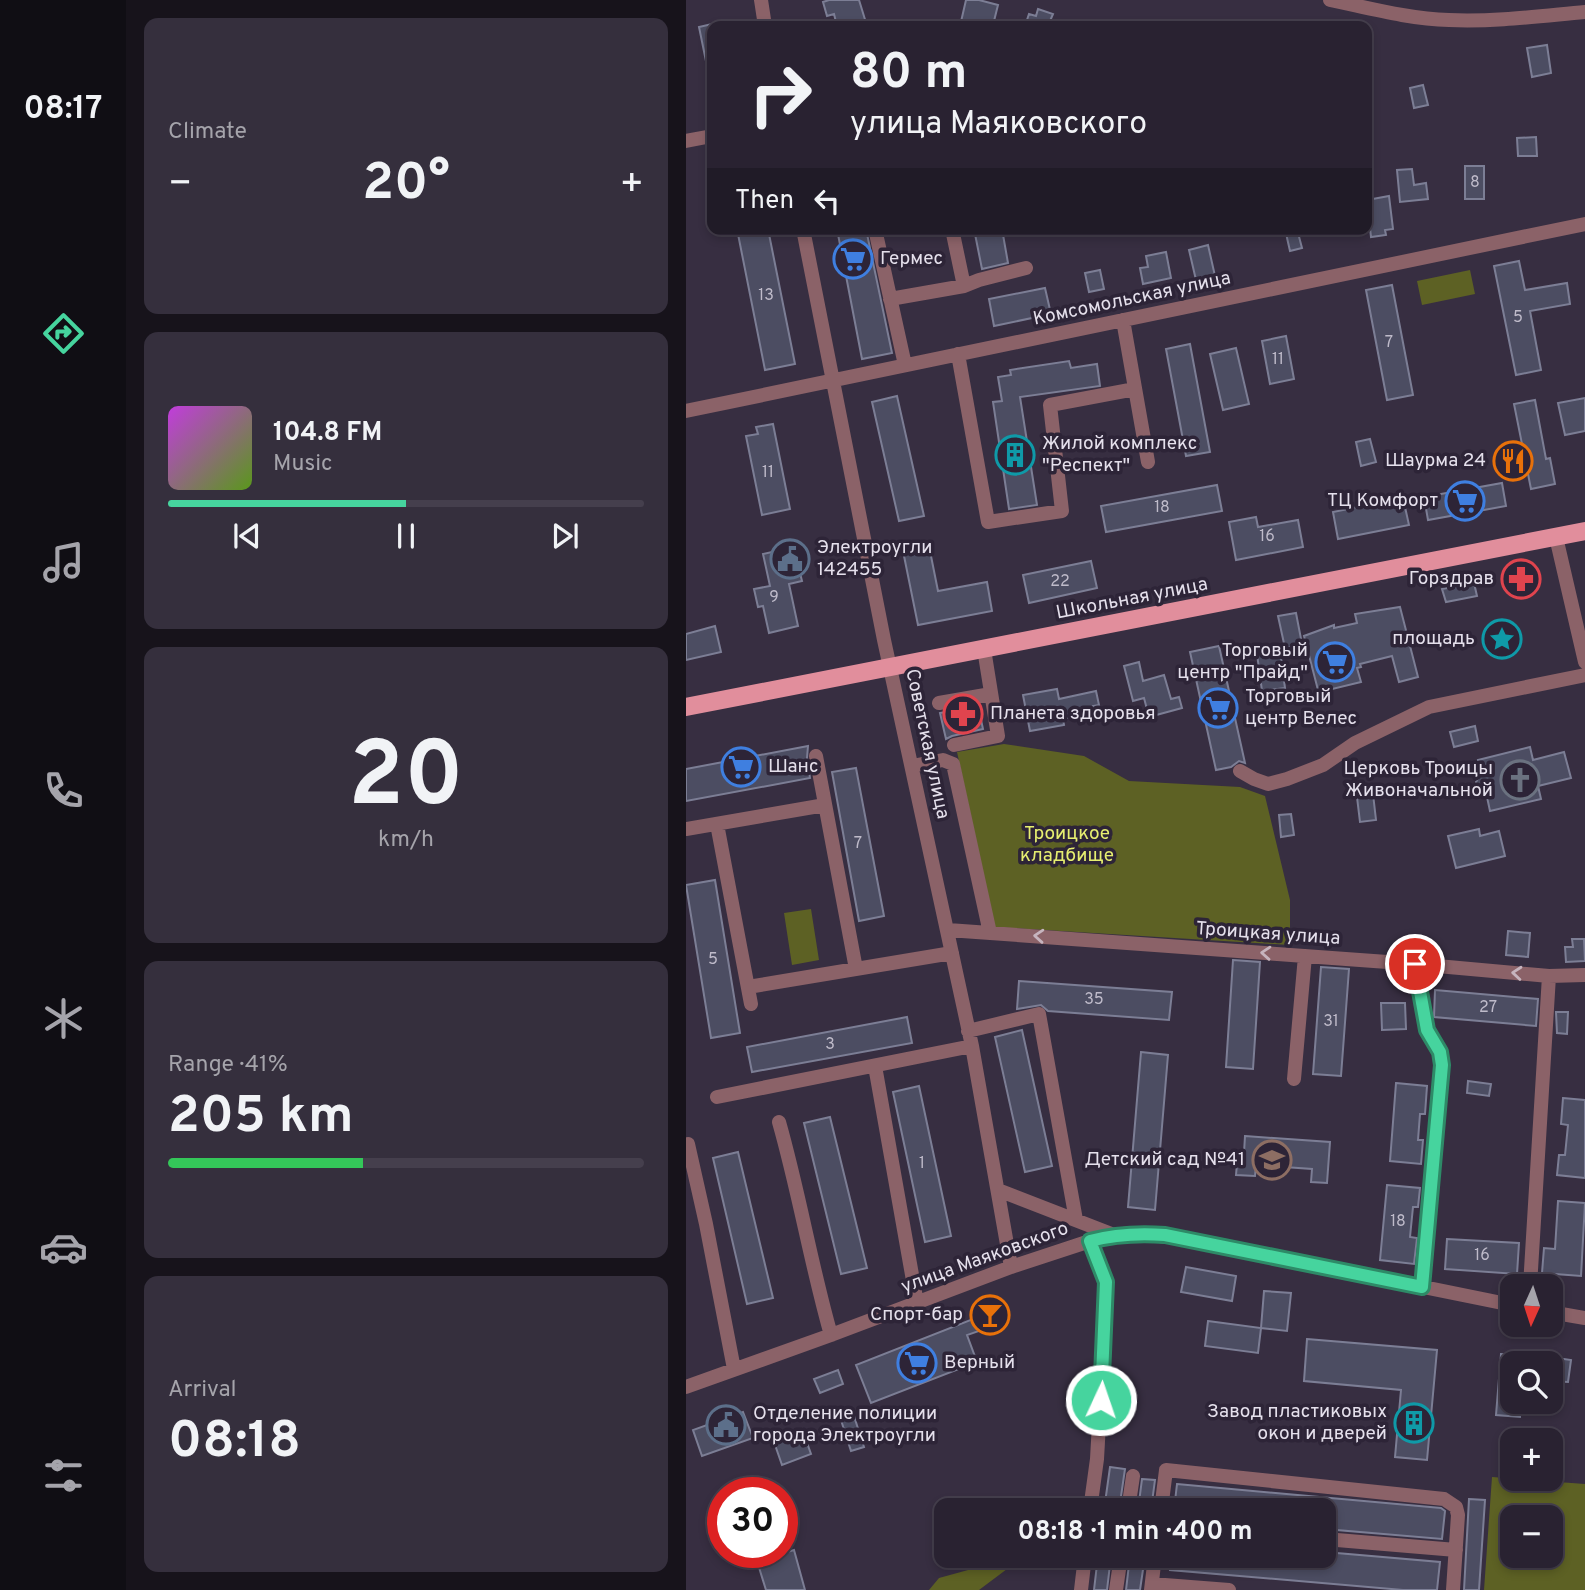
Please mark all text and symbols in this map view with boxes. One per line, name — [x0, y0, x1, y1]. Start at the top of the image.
text: 80 m — [850, 44, 967, 106]
icon: right — [735, 49, 826, 140]
text: 08:17 — [24, 90, 102, 130]
text: улица Маяковского — [850, 105, 1147, 145]
text: Climate — [168, 118, 247, 147]
text: 20° — [362, 152, 450, 218]
text: − — [168, 161, 193, 210]
text: + — [619, 161, 644, 210]
house number: 8 — [1470, 173, 1480, 193]
icon: left — [808, 182, 846, 220]
text: Then — [735, 185, 794, 218]
supermarket icon: Гермес — [832, 238, 874, 280]
place label: Гермес — [880, 247, 943, 271]
street label: Комсомольская улица — [1031, 266, 1233, 332]
house number: 13 — [758, 286, 774, 306]
house number: 5 — [1513, 308, 1523, 328]
icon: directions — [39, 309, 88, 358]
house number: 7 — [1385, 333, 1393, 353]
house number: 11 — [1272, 350, 1284, 370]
text: 104.8 FM — [273, 417, 382, 450]
place label: Жилой комплекс "Респект" — [1042, 432, 1197, 478]
building icon: Жилой комплекс "Респект" — [994, 434, 1036, 476]
restaurant icon: Шаурма 24 — [1492, 440, 1534, 482]
place label: Шаурма 24 — [1385, 449, 1486, 473]
text: Music — [273, 450, 333, 479]
house number: 11 — [762, 463, 774, 483]
supermarket icon: ТЦ Комфорт — [1444, 480, 1486, 522]
place label: ТЦ Комфорт — [1327, 489, 1438, 513]
house number: 18 — [1154, 498, 1170, 518]
icon: previous — [228, 517, 266, 555]
icon: pause — [387, 517, 425, 555]
icon: next — [546, 517, 584, 555]
house number: 16 — [1259, 527, 1275, 547]
place label: Электроугли 142455 — [817, 536, 932, 582]
icon: music — [39, 538, 88, 587]
public building icon: Электроугли 142455 — [769, 538, 811, 580]
pharmacy icon: Горздрав — [1500, 558, 1542, 600]
place label: Горздрав — [1409, 567, 1494, 591]
house number: 22 — [1050, 572, 1070, 592]
street label: Школьная улица — [1054, 573, 1210, 625]
house number: 9 — [769, 588, 779, 608]
place icon: площадь — [1481, 618, 1523, 660]
place label: площадь — [1392, 627, 1475, 651]
place label: Торговый центр "Прайд" — [1177, 639, 1308, 685]
supermarket icon: Торговый центр "Прайд" — [1314, 641, 1356, 683]
street label: Советская улица — [899, 667, 955, 821]
place label: Торговый центр Велес — [1245, 685, 1357, 731]
supermarket icon: Торговый центр Велес — [1197, 687, 1239, 729]
pharmacy icon: Планета здоровья — [942, 693, 984, 735]
place label: Планета здоровья — [990, 702, 1156, 726]
text: 20 — [348, 723, 464, 838]
supermarket icon: Шанс — [720, 746, 762, 788]
place label: Шанс — [768, 755, 818, 779]
place label: Церковь Троицы Живоначальной — [1344, 757, 1493, 803]
church icon: Церковь Троицы Живоначальной — [1499, 759, 1541, 801]
icon: phone — [39, 766, 88, 815]
park label: Троицкое кладбище — [1020, 822, 1114, 868]
text: km/h — [378, 826, 434, 855]
house number: 7 — [854, 834, 862, 854]
street label: Троицкая улица — [1195, 917, 1341, 951]
one-way arrow — [1033, 929, 1044, 944]
pin — [1385, 934, 1445, 994]
icon: arrive — [1396, 945, 1434, 983]
one-way arrow — [1260, 946, 1271, 961]
house number: 5 — [708, 950, 718, 970]
one-way arrow — [1511, 966, 1522, 981]
house number: 35 — [1084, 990, 1104, 1010]
icon: climate — [39, 994, 88, 1043]
house number: 27 — [1479, 998, 1497, 1018]
house number: 31 — [1323, 1012, 1339, 1032]
house number: 3 — [825, 1035, 835, 1055]
text: Range · 41% — [168, 1051, 288, 1080]
text: 205 km — [168, 1085, 353, 1151]
school or university icon: Детский сад №41 — [1251, 1139, 1293, 1181]
place label: Детский сад №41 — [1084, 1148, 1245, 1172]
house number: 1 — [919, 1154, 925, 1174]
house number: 18 — [1390, 1212, 1406, 1232]
street label: улица Маяковского — [898, 1217, 1072, 1299]
icon: car — [39, 1223, 88, 1272]
house number: 16 — [1474, 1246, 1490, 1266]
north arrow — [1500, 1274, 1563, 1337]
map controls — [1500, 1274, 1563, 1568]
bar icon: Спорт-бар — [969, 1294, 1011, 1336]
place label: Спорт-бар — [870, 1303, 963, 1327]
supermarket icon: Верный — [896, 1342, 938, 1384]
place label: Верный — [944, 1351, 1015, 1375]
button: search — [1500, 1351, 1563, 1414]
position arrow — [1064, 1363, 1138, 1437]
text: Arrival — [168, 1376, 237, 1405]
place label: Завод пластиковых окон и дверей — [1207, 1400, 1387, 1446]
place label: Отделение полиции города Электроугли — [753, 1402, 937, 1448]
building icon: Завод пластиковых окон и дверей — [1393, 1402, 1435, 1444]
public building icon: Отделение полиции города Электроугли — [705, 1404, 747, 1446]
text: 08:18 — [168, 1410, 301, 1476]
button: + — [1500, 1428, 1563, 1491]
icon: filters — [39, 1451, 88, 1500]
speed limit sign: 30 — [707, 1477, 798, 1568]
button: − — [1500, 1505, 1563, 1568]
text: 08:18 · 1 min · 400 m — [1017, 1516, 1253, 1549]

